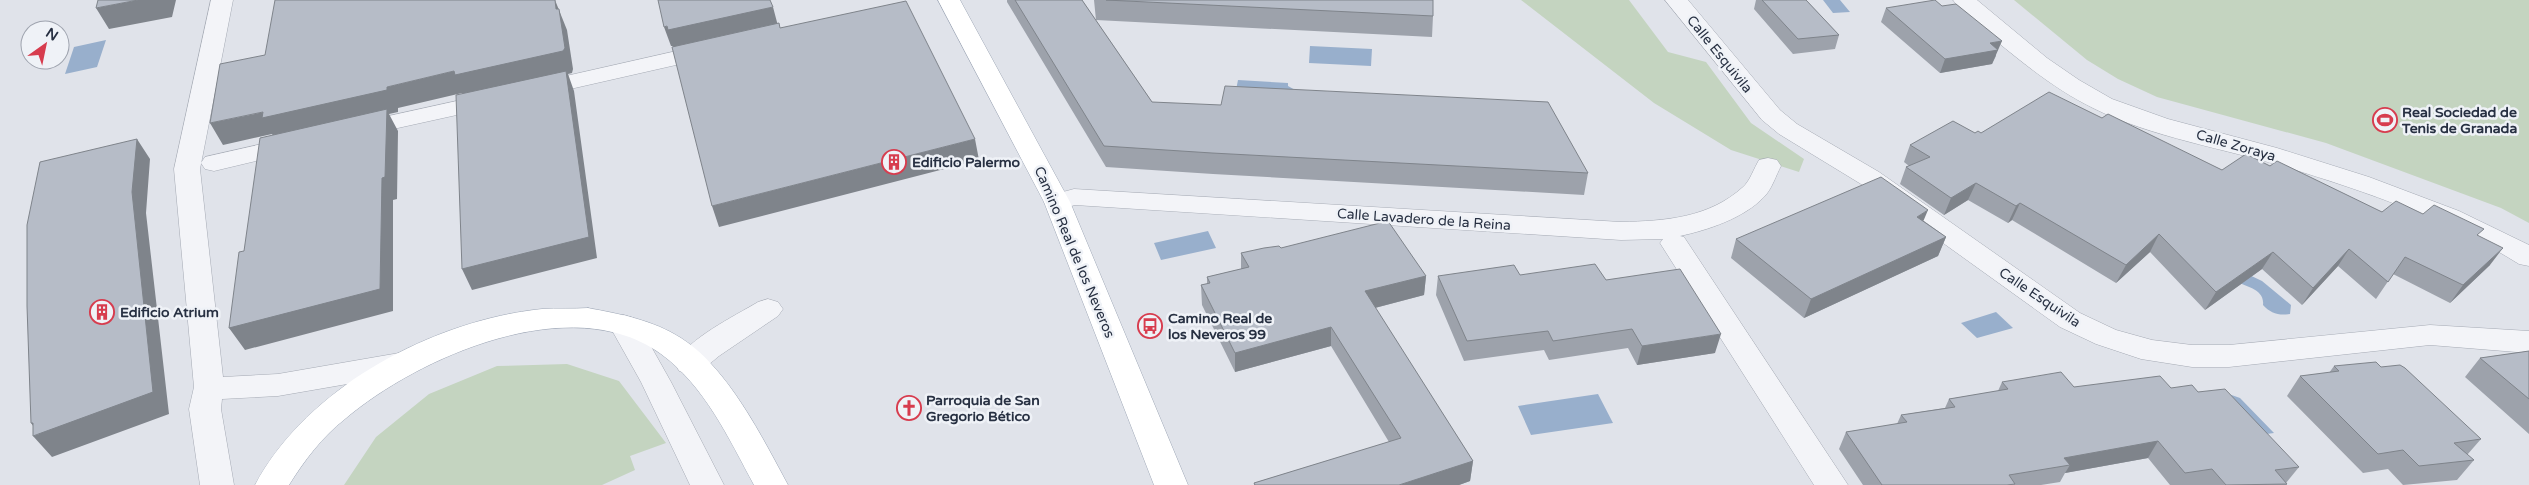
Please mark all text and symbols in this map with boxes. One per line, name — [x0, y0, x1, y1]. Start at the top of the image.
street label: Calle Esquivila — [1683, 12, 1756, 97]
north arrow — [20, 20, 70, 70]
text: N — [42, 24, 61, 45]
place label: Real Sociedad de Tenis de Granada — [2401, 104, 2517, 137]
sports icon: Real Sociedad de Tenis de Granada — [2372, 107, 2398, 133]
street label: Calle Zoraya — [2194, 126, 2278, 165]
building icon: Edificio Palermo — [881, 149, 907, 175]
place label: Edificio Palermo — [912, 154, 1021, 171]
street label: Camino Real de los Neveros — [1031, 164, 1119, 341]
street label: Calle Lavadero de la Reina — [1336, 205, 1512, 234]
street label: Calle Esquivila — [1996, 264, 2084, 331]
building icon: Edificio Atrium — [89, 299, 115, 325]
place label: Edificio Atrium — [120, 304, 219, 321]
place label: Camino Real de los Neveros 99 — [1168, 310, 1272, 343]
bus stop icon: Camino Real de los Neveros 99 — [1137, 313, 1163, 339]
place label: Parroquia de San Gregorio Bético — [926, 392, 1040, 425]
church icon: Parroquia de San Gregorio Bético — [896, 395, 922, 421]

